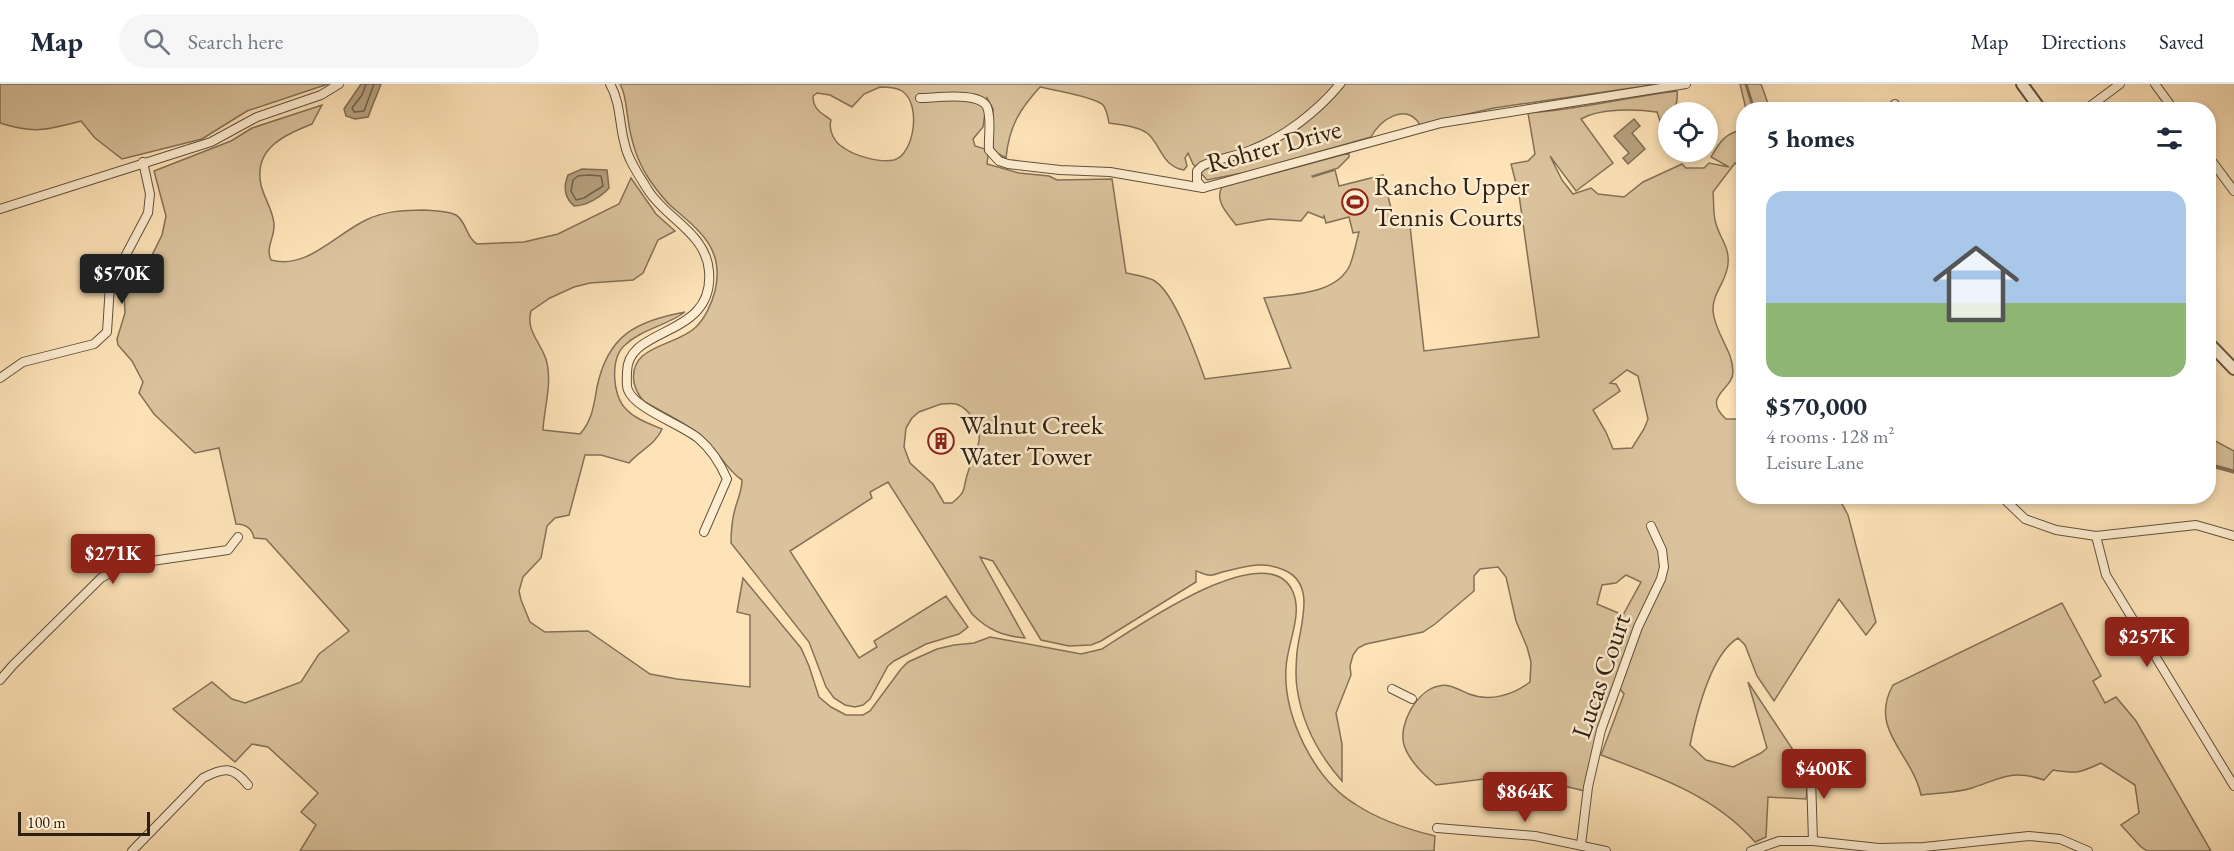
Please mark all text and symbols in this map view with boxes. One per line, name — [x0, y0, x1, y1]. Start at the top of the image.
search box — [119, 14, 539, 68]
text: Map — [30, 23, 83, 59]
icon: search — [140, 25, 173, 58]
text: Search here — [188, 27, 283, 56]
text: Map — [1971, 28, 2008, 55]
text: Directions — [2041, 28, 2126, 55]
text: Saved — [2159, 28, 2204, 55]
map controls — [1658, 102, 1718, 162]
button: locate — [1658, 102, 1718, 162]
street label: Rohrer Drive — [1203, 111, 1345, 180]
text: 5 homes — [1766, 121, 1855, 155]
icon: filters — [2153, 122, 2186, 155]
place label: Rancho Upper Tennis Courts — [1374, 168, 1529, 234]
sports icon: Rancho Upper Tennis Courts — [1340, 187, 1370, 217]
icon: home — [1922, 230, 2030, 338]
pin: $570K — [80, 254, 164, 305]
text: $570K — [94, 260, 150, 286]
text: $570,000 — [1766, 389, 1867, 423]
place label: Walnut Creek Water Tower — [960, 407, 1104, 473]
text: 4 rooms · 128 m² — [1766, 423, 1894, 449]
building icon: Walnut Creek Water Tower — [926, 426, 956, 456]
text: Leisure Lane — [1766, 449, 1864, 475]
pin: $271K — [71, 534, 155, 585]
text: $271K — [85, 540, 141, 566]
street label: Lucas Court — [1563, 608, 1638, 743]
pin: $257K — [2105, 617, 2189, 668]
text: $257K — [2119, 623, 2175, 649]
pin: $400K — [1782, 749, 1866, 800]
text: $400K — [1796, 755, 1852, 781]
pin: $864K — [1483, 772, 1567, 823]
text: $864K — [1497, 778, 1553, 804]
scale bar — [18, 809, 150, 836]
text: 100 m — [27, 812, 66, 833]

